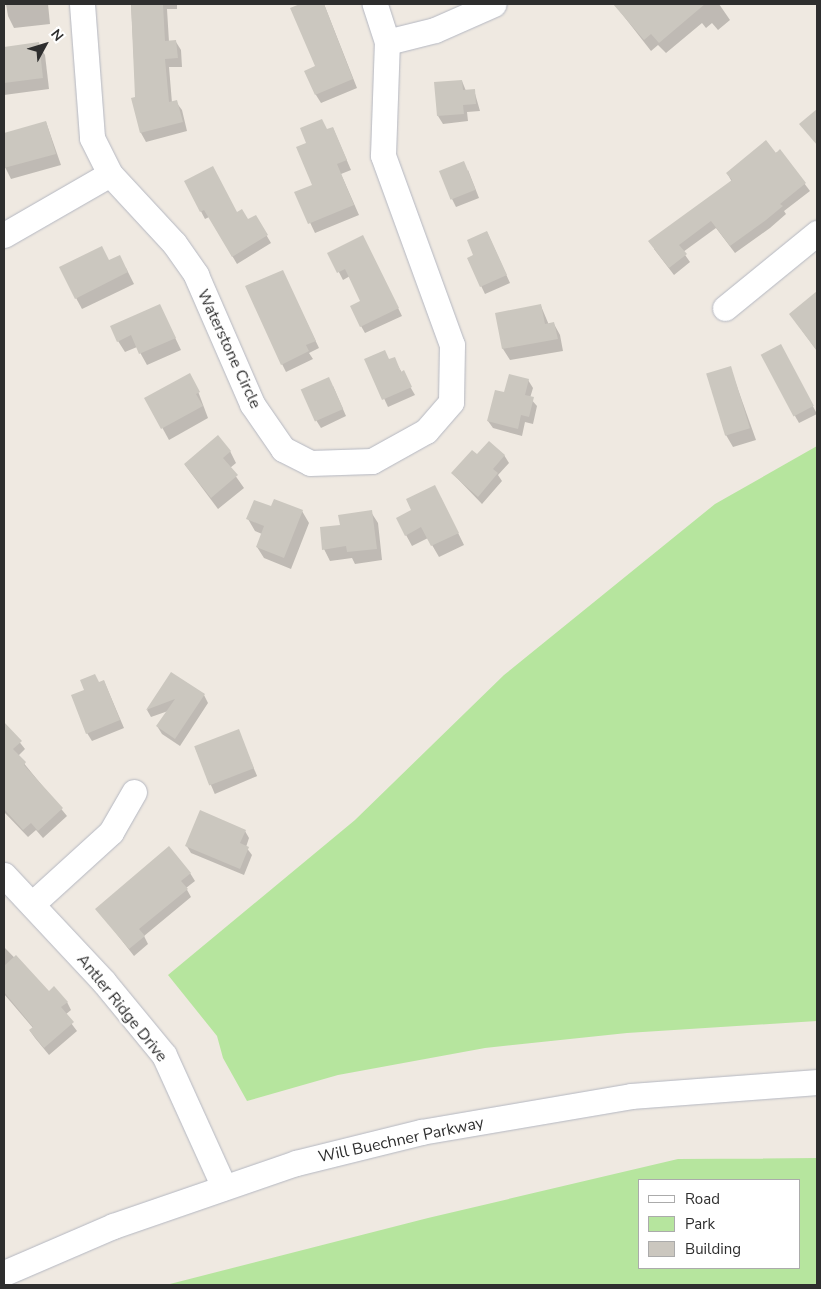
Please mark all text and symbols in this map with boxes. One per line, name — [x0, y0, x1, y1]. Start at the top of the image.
north arrow — [20, 20, 70, 70]
text: N — [46, 25, 68, 45]
street label: Waterstone Circle — [193, 286, 265, 412]
street label: Antler Ridge Drive — [73, 950, 171, 1066]
street label: Will Buechner Parkway — [316, 1113, 486, 1167]
legend — [638, 1179, 801, 1269]
text: Road — [685, 1189, 720, 1209]
text: Park — [685, 1214, 715, 1234]
text: Building — [685, 1239, 741, 1259]

